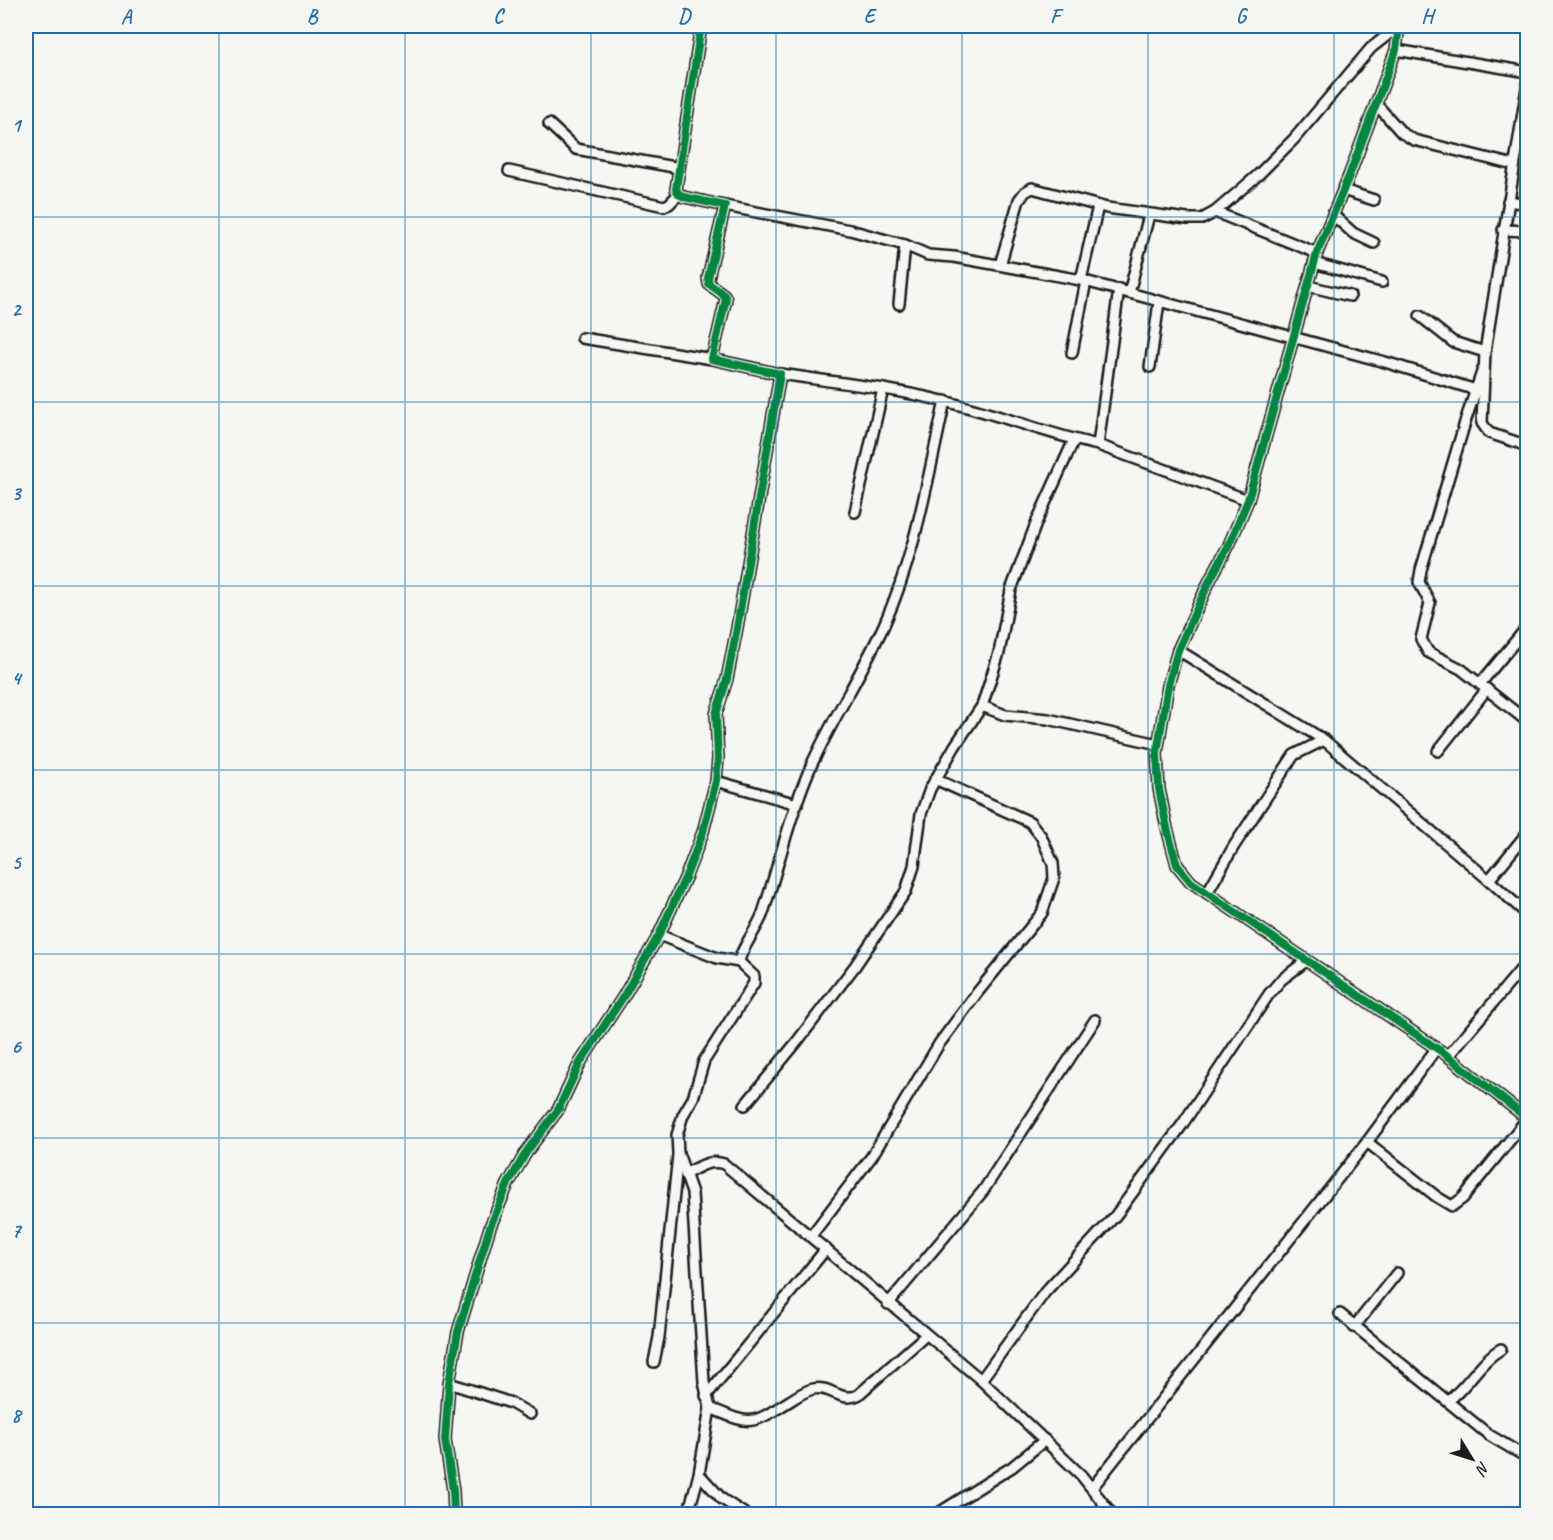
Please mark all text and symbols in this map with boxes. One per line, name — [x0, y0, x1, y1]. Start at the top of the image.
text: A — [121, 4, 133, 29]
text: B — [307, 4, 319, 29]
text: C — [493, 4, 505, 29]
text: D — [678, 4, 692, 29]
text: E — [864, 4, 878, 29]
text: F — [1050, 4, 1064, 29]
text: G — [1236, 4, 1249, 29]
text: H — [1421, 4, 1436, 29]
text: 1 — [12, 113, 23, 138]
text: 2 — [12, 297, 23, 322]
text: 3 — [12, 481, 23, 506]
text: 4 — [12, 666, 24, 691]
text: 5 — [12, 850, 23, 875]
text: 6 — [11, 1034, 22, 1059]
text: 7 — [12, 1218, 23, 1243]
text: 8 — [12, 1403, 24, 1428]
north arrow — [1442, 1429, 1502, 1489]
text: N — [1470, 1458, 1494, 1480]

